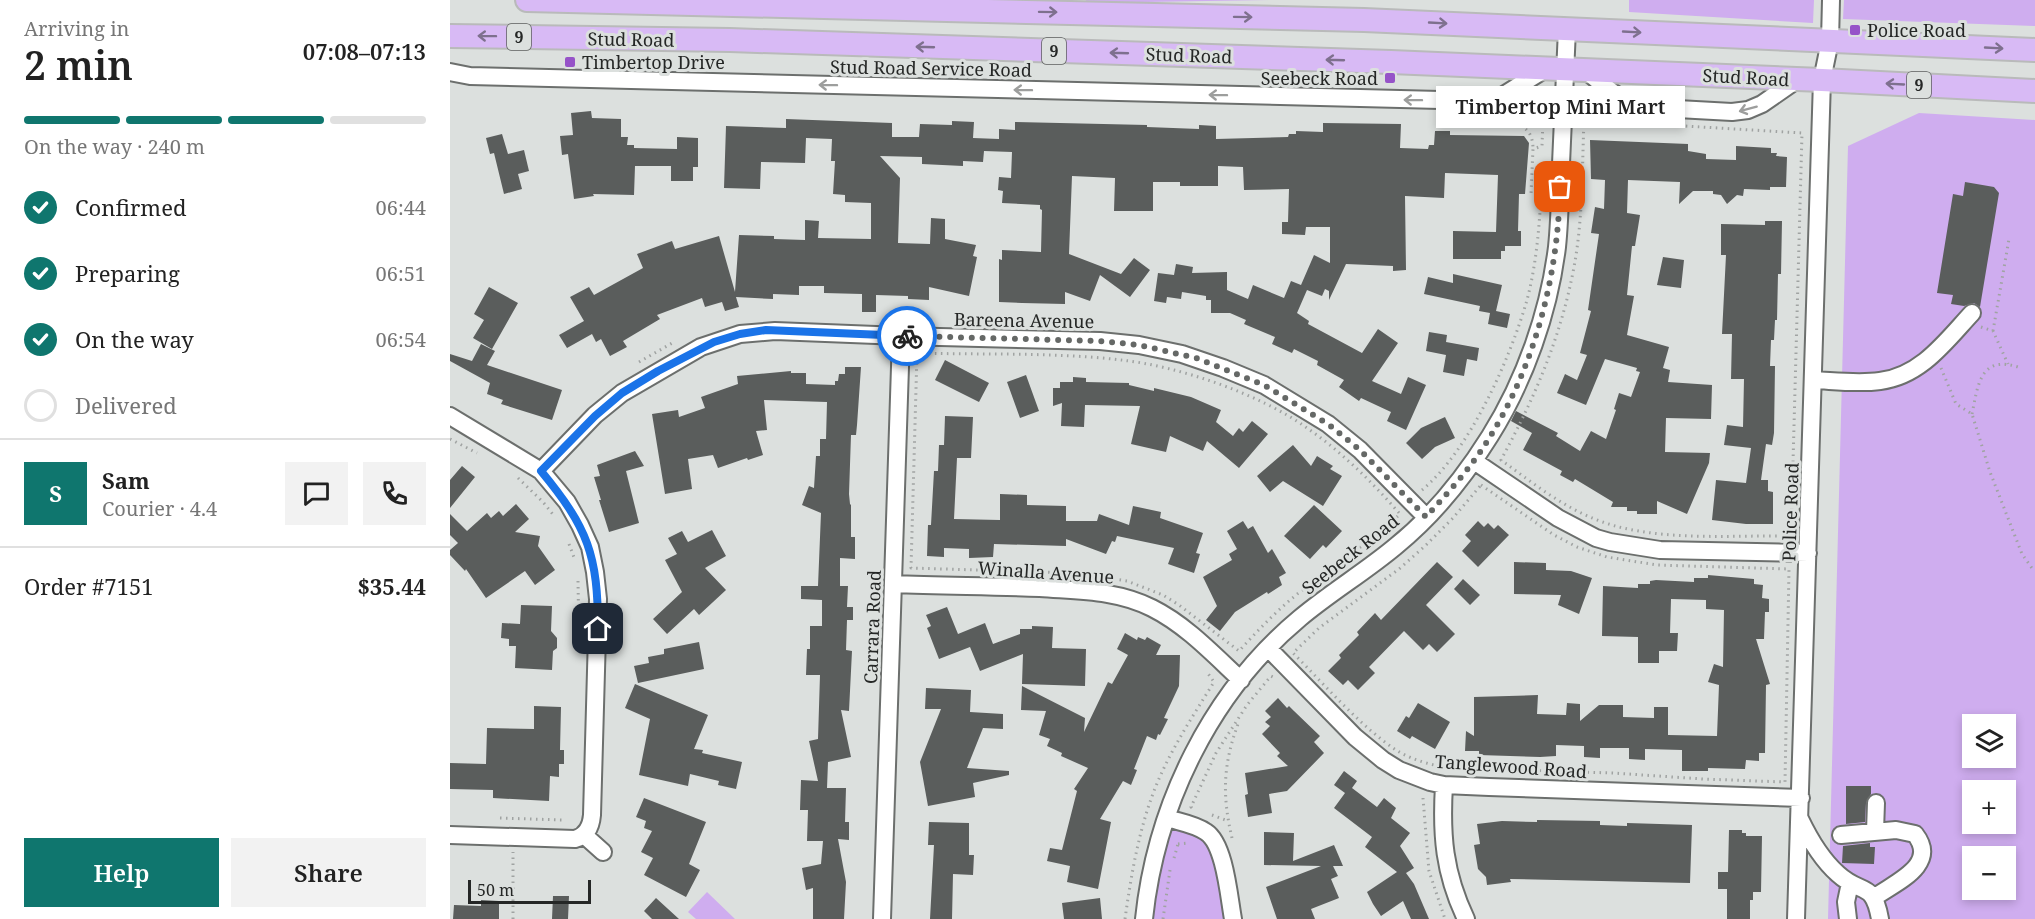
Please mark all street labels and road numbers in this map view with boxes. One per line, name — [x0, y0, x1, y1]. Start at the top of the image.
road number: 9 — [507, 24, 531, 50]
street label: Stud Road — [587, 26, 675, 52]
road number: 9 — [1042, 38, 1066, 64]
street label: Stud Road — [1145, 41, 1233, 69]
street label: Stud Road Service Road — [830, 54, 1032, 82]
street label: Stud Road — [1702, 63, 1790, 91]
road number: 9 — [1907, 72, 1931, 98]
street label: Bareena Avenue — [954, 307, 1094, 333]
street label: Police Road — [1776, 462, 1804, 562]
street label: Seebeck Road — [1296, 508, 1404, 600]
street label: Winalla Avenue — [977, 555, 1115, 589]
street label: Carrara Road — [858, 569, 886, 685]
street label: Tanglewood Road — [1434, 749, 1588, 783]

